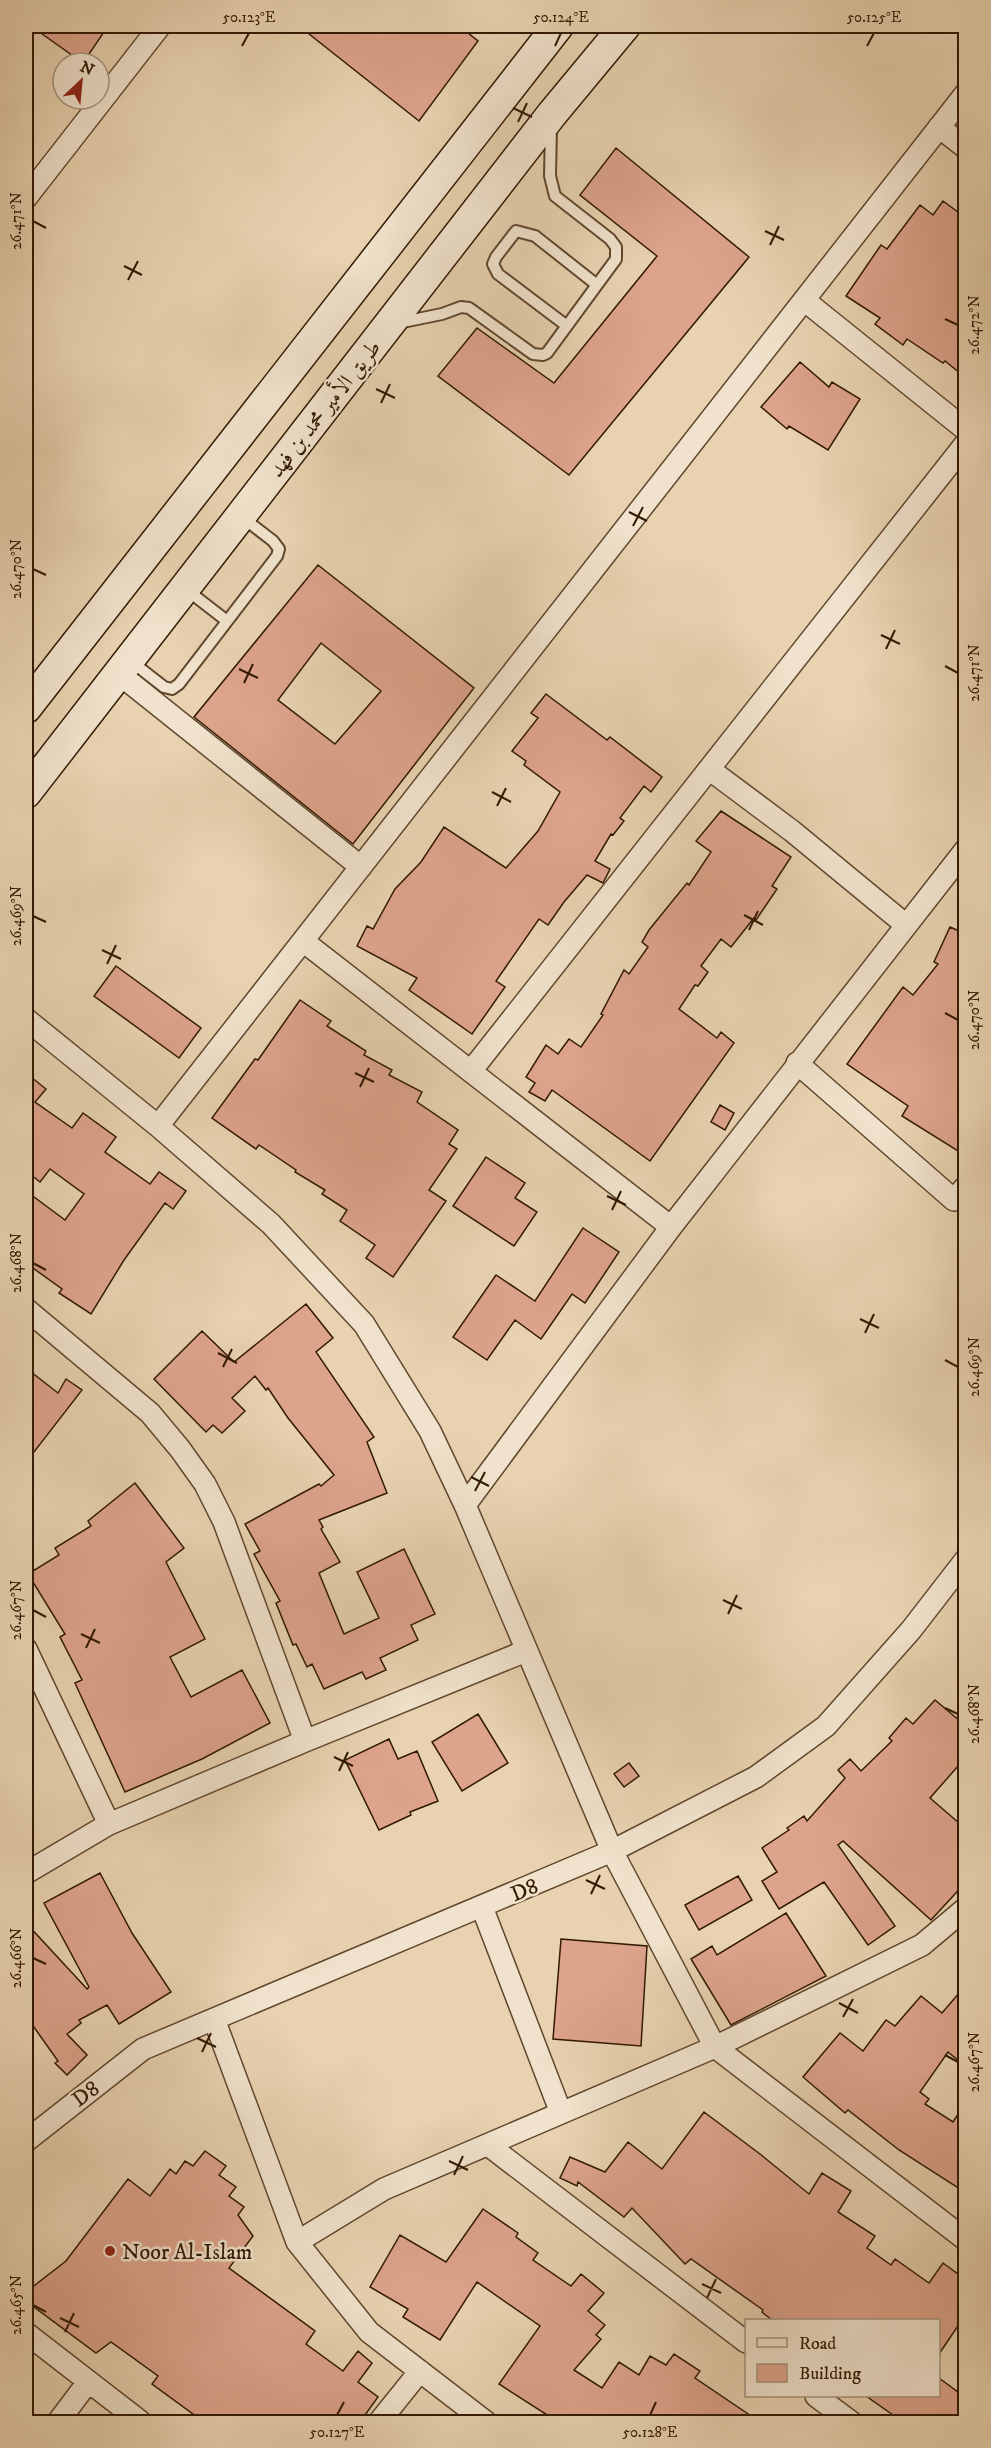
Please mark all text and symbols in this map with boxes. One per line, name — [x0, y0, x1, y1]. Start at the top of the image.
text: 50.123°E — [223, 8, 276, 27]
text: 50.124°E — [533, 8, 589, 27]
text: 50.125°E — [847, 8, 902, 27]
north arrow — [51, 51, 111, 111]
text: N — [77, 57, 97, 80]
text: 26.471°N — [7, 192, 26, 250]
text: 26.472°N — [965, 295, 984, 355]
street label: طريق الأمير محمد بن فهد — [261, 333, 387, 483]
text: 26.470°N — [7, 539, 26, 599]
text: 26.471°N — [965, 644, 984, 702]
text: 26.469°N — [7, 886, 26, 946]
text: 26.470°N — [965, 990, 984, 1050]
text: 26.468°N — [7, 1233, 26, 1293]
text: 26.469°N — [965, 1337, 984, 1397]
text: 26.467°N — [7, 1580, 26, 1640]
text: 26.468°N — [965, 1684, 984, 1744]
street label: D8 — [507, 1873, 542, 1908]
text: 26.466°N — [7, 1928, 26, 1988]
text: 26.467°N — [965, 2032, 984, 2092]
street label: D8 — [67, 2075, 105, 2113]
place label: Noor Al-Islam — [122, 2239, 252, 2266]
marker: Noor Al-Islam — [103, 2244, 117, 2258]
text: 26.465°N — [7, 2275, 26, 2335]
legend — [745, 2319, 940, 2397]
text: Road — [799, 2333, 836, 2355]
text: Building — [799, 2363, 861, 2385]
text: 50.127°E — [310, 2423, 365, 2442]
text: 50.128°E — [623, 2423, 678, 2442]

